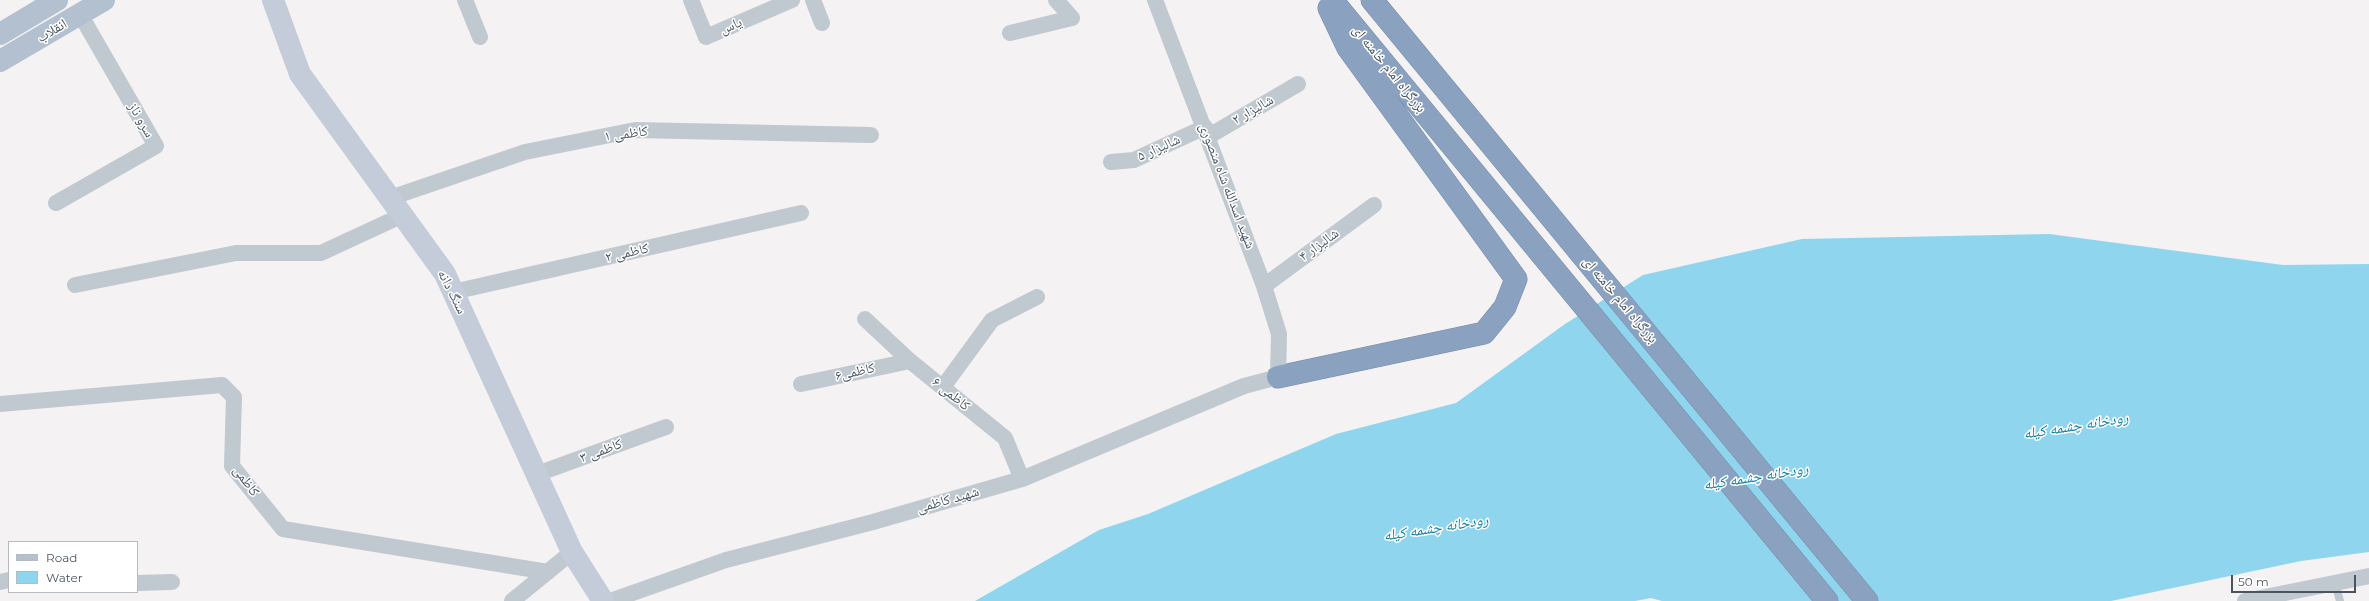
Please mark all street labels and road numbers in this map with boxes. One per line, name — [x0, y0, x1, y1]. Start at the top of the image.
street label: یاس — [717, 14, 745, 38]
street label: انقلاب — [34, 16, 70, 46]
street label: بزرگراه امام خامنه ای — [1349, 22, 1429, 116]
street label: شالیزار ۲ — [1229, 91, 1277, 129]
street label: سرو ناز — [124, 99, 158, 141]
street label: شهید اسدالله شاه منصوری — [1195, 121, 1259, 251]
street label: کاظمی ۱ — [603, 123, 649, 145]
street label: شالیزار ۵ — [1135, 131, 1183, 165]
street label: شالیزار ۴ — [1296, 225, 1342, 265]
street label: کاظمی ۲ — [604, 240, 650, 266]
street label: بزرگراه امام خامنه ای — [1579, 253, 1661, 347]
street label: سنگ دانه — [434, 267, 470, 317]
street label: کاظمی۶ — [834, 360, 876, 384]
street label: کاظمی ۶ — [929, 374, 973, 414]
street label: کاظمی ۳ — [577, 436, 625, 466]
street label: کاظمی — [229, 462, 263, 500]
street label: شهید کاظمی — [915, 483, 981, 517]

